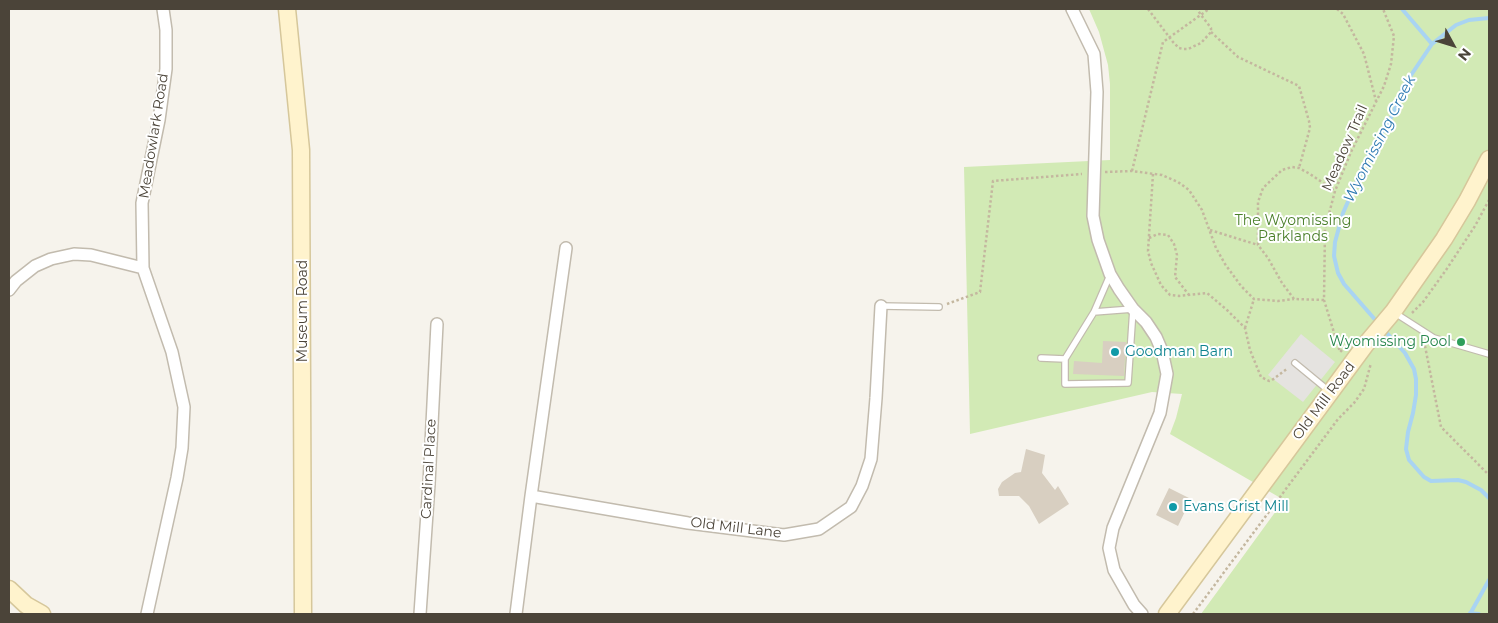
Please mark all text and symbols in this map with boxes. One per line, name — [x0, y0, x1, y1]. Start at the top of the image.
north arrow — [1428, 20, 1478, 70]
text: N — [1454, 44, 1475, 64]
street label: Meadowlark Road — [136, 72, 172, 200]
water label: Wyomissing Creek — [1340, 72, 1420, 206]
street label: Meadow Trail — [1318, 102, 1372, 194]
park label: The Wyomissing Parklands — [1235, 213, 1351, 246]
street label: Museum Road — [295, 260, 311, 362]
place label: Wyomissing Pool — [1329, 334, 1451, 350]
marker: Wyomissing Pool — [1455, 336, 1467, 348]
place label: Goodman Barn — [1125, 344, 1233, 360]
marker: Goodman Barn — [1109, 346, 1121, 358]
street label: Old Mill Road — [1289, 359, 1359, 443]
street label: Cardinal Place — [418, 419, 440, 519]
place label: Evans Grist Mill — [1183, 499, 1289, 515]
marker: Evans Grist Mill — [1167, 501, 1179, 513]
street label: Old Mill Lane — [690, 514, 782, 542]

